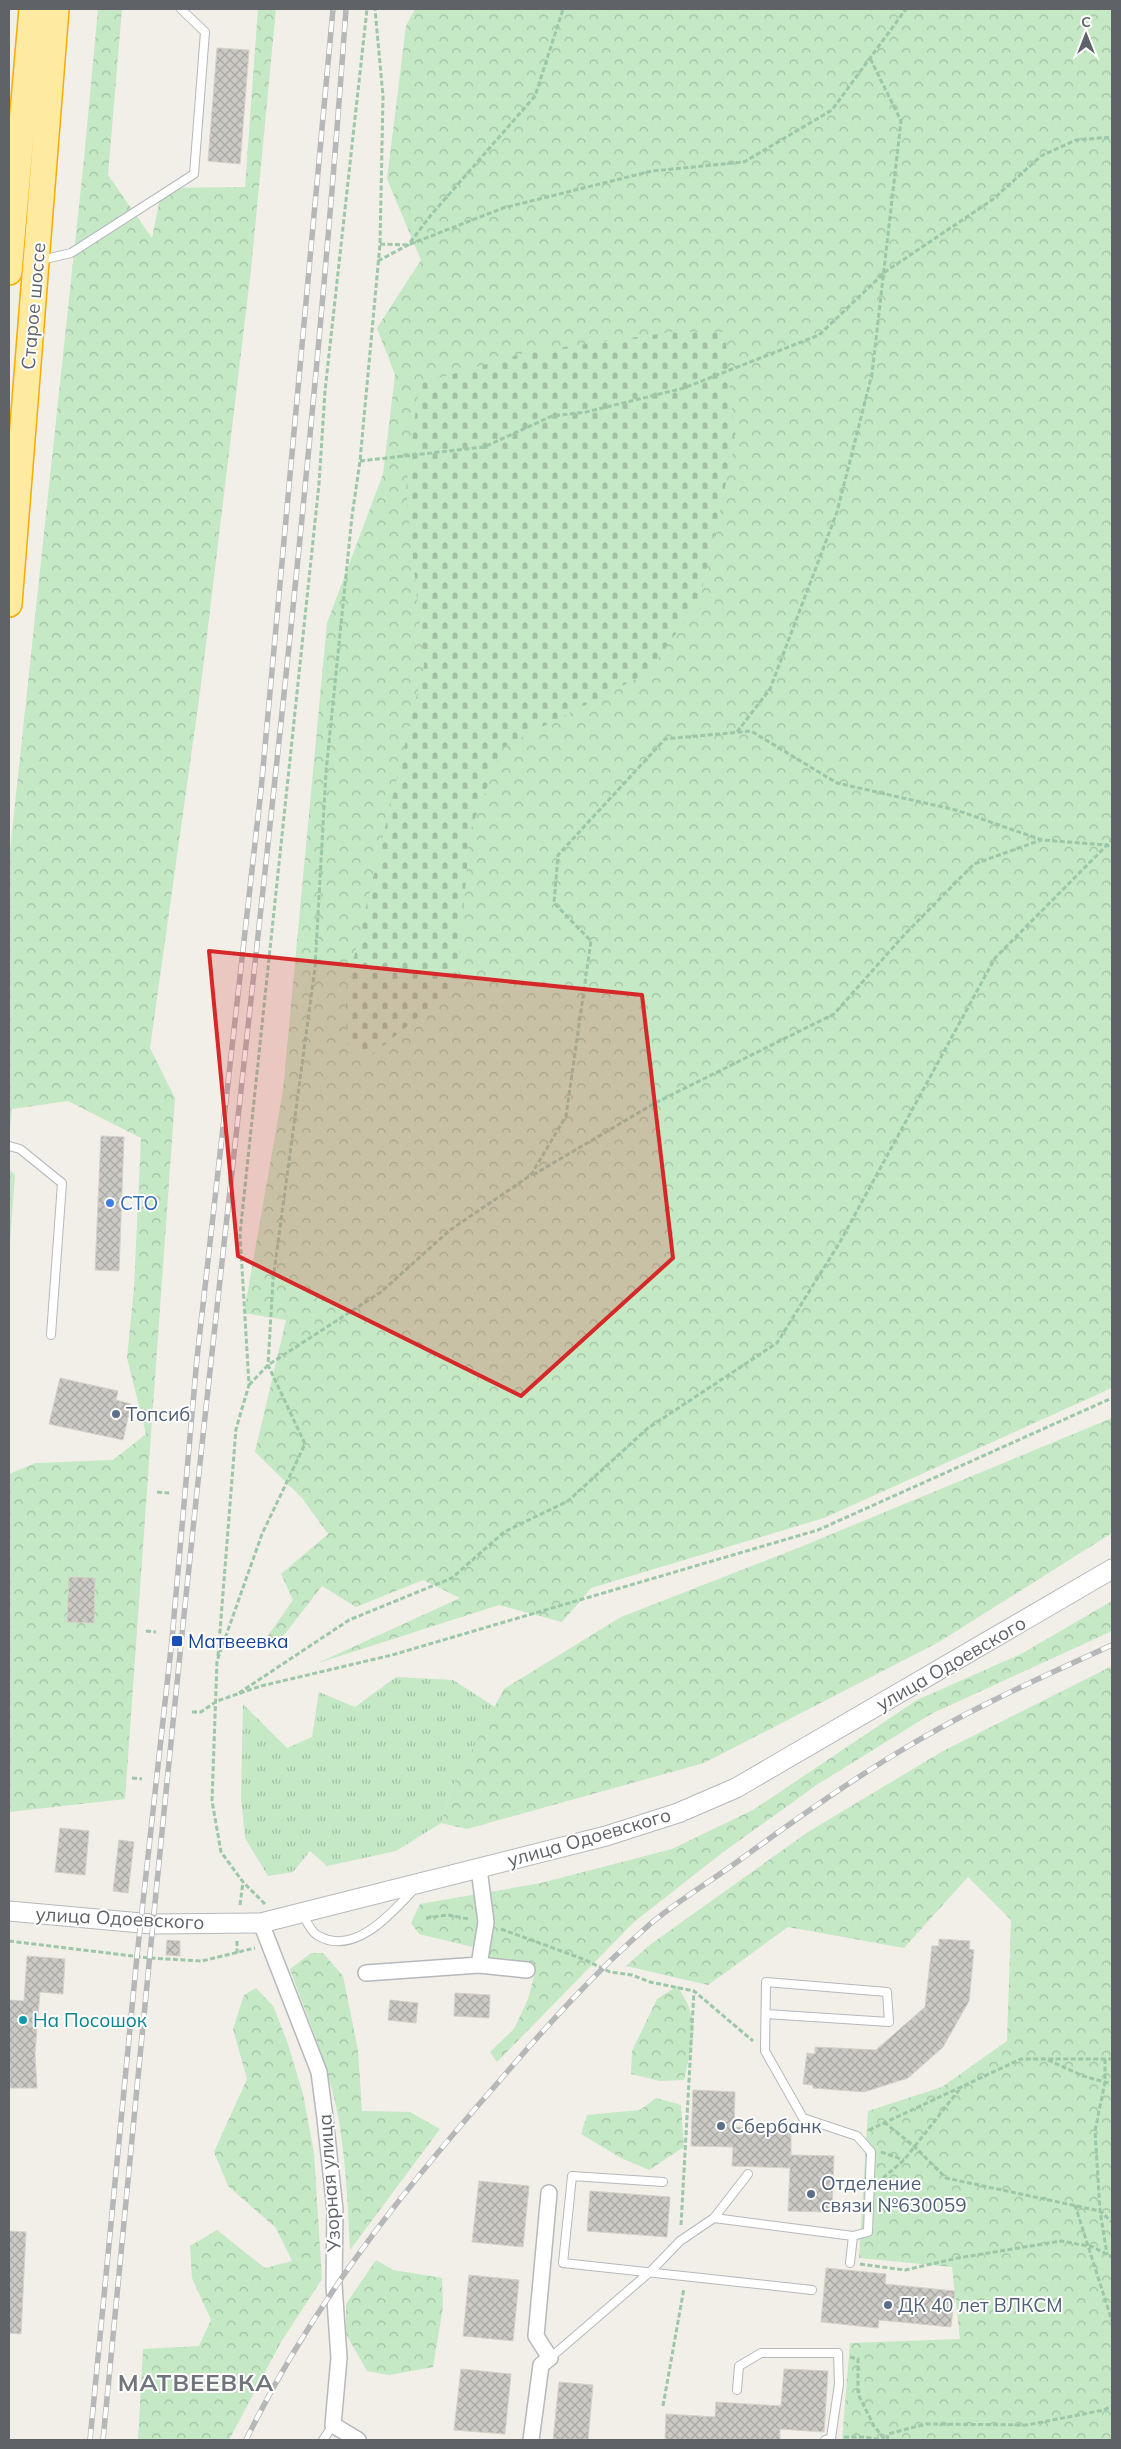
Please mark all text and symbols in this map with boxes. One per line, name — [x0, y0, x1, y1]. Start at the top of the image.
north arrow — [1061, 10, 1111, 60]
text: С — [1081, 13, 1091, 31]
street label: Старое шоссе — [15, 241, 51, 371]
place label: СТО — [120, 1191, 158, 1215]
marker: СТО — [104, 1197, 116, 1209]
place label: Топсиб — [126, 1402, 190, 1426]
marker: Топсиб — [110, 1408, 122, 1420]
street label: улица Одоевского — [872, 1610, 1030, 1716]
place label: Матвеевка — [188, 1629, 289, 1653]
marker: Матвеевка — [170, 1634, 184, 1648]
street label: улица Одоевского — [505, 1802, 673, 1872]
street label: улица Одоевского — [35, 1902, 205, 1934]
place label: На Посошок — [33, 2008, 148, 2032]
marker: На Посошок — [17, 2014, 29, 2026]
street label: Узорная улица — [312, 2113, 346, 2254]
place label: Сбербанк — [731, 2114, 822, 2138]
marker: Сбербанк — [715, 2120, 727, 2132]
place label: Отделение связи №630059 — [821, 2171, 967, 2217]
marker: Отделение связи №630059 — [805, 2188, 817, 2200]
place label: ДК 40 лет ВЛКСМ — [898, 2293, 1063, 2317]
marker: ДК 40 лет ВЛКСМ — [882, 2299, 894, 2311]
district label: МАТВЕЕВКА — [118, 2367, 274, 2397]

